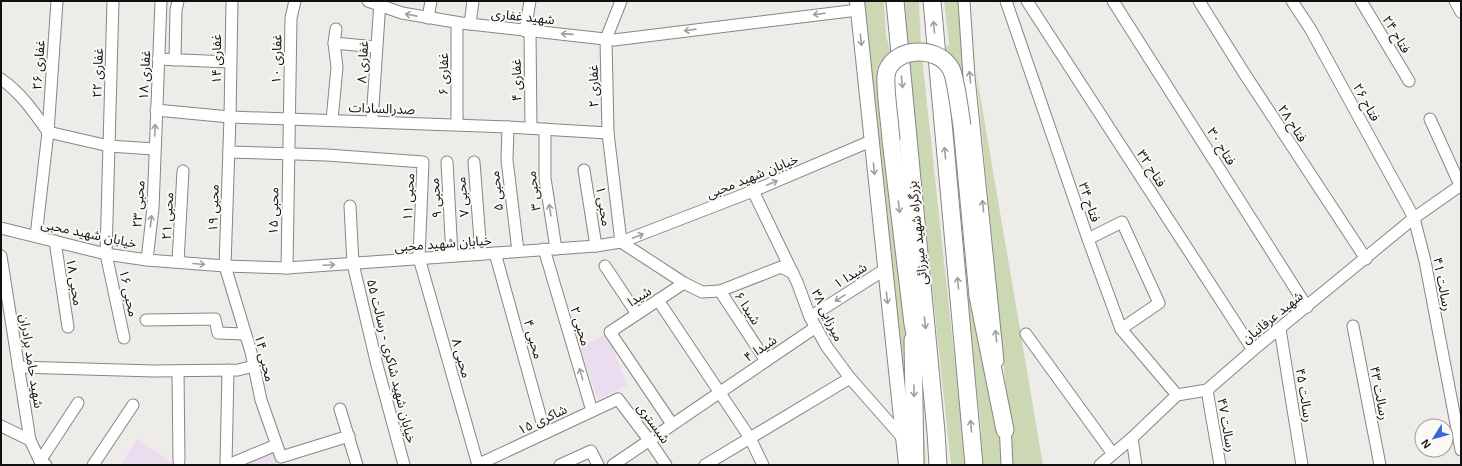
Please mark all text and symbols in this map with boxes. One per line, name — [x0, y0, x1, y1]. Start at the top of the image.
street label: شهید غفاری — [490, 6, 555, 28]
one-way arrow — [405, 10, 418, 18]
one-way arrow — [813, 11, 826, 18]
street label: فتاح ۲۴ — [1377, 13, 1414, 57]
one-way arrow — [930, 21, 938, 34]
one-way arrow — [684, 26, 697, 34]
one-way arrow — [561, 31, 574, 38]
street label: غفاری ۱۰ — [269, 33, 285, 84]
one-way arrow — [857, 33, 865, 46]
street label: غفاری ۱۴ — [209, 34, 225, 84]
street label: غفاری ۲۶ — [29, 39, 49, 91]
street label: غفاری ۸ — [354, 40, 372, 84]
street label: غفاری ۲۲ — [89, 47, 107, 98]
street label: غفاری ۱۸ — [136, 49, 154, 100]
street label: غفاری ۶ — [436, 52, 452, 95]
street label: غفاری ۴ — [509, 58, 525, 101]
street label: غفاری ۲ — [586, 64, 602, 107]
one-way arrow — [966, 71, 973, 84]
one-way arrow — [898, 75, 905, 88]
street label: فتاح ۲۶ — [1347, 81, 1383, 126]
street label: صدرالسادات — [348, 100, 416, 117]
street label: فتاح ۲۸ — [1273, 102, 1310, 146]
one-way arrow — [151, 124, 159, 137]
street label: فتاح ۳۰ — [1202, 125, 1239, 169]
one-way arrow — [942, 147, 949, 160]
street label: فتاح ۳۲ — [1132, 147, 1169, 191]
street label: خیابان شهید محبی — [704, 151, 801, 203]
one-way arrow — [870, 162, 878, 175]
street label: محبی ۵ — [487, 170, 507, 212]
street label: محبی ۳ — [524, 170, 544, 212]
street label: محبی ۱۱ — [400, 173, 418, 221]
street label: محبی ۷ — [453, 176, 473, 218]
street label: محبی ۹ — [427, 177, 445, 219]
one-way arrow — [765, 179, 777, 186]
street label: محبی ۲۳ — [129, 180, 149, 228]
street label: بزرگراه شهید میرزائی — [905, 180, 931, 286]
street label: فتاح ۳۴ — [1073, 180, 1103, 225]
street label: محبی ۱۹ — [205, 184, 223, 232]
street label: محبی ۱ — [592, 185, 614, 227]
street label: محبی ۱۵ — [266, 187, 282, 235]
street label: محبی ۲۱ — [159, 192, 177, 240]
one-way arrow — [895, 200, 903, 213]
one-way arrow — [979, 200, 986, 213]
one-way arrow — [546, 204, 554, 217]
one-way arrow — [147, 215, 155, 228]
street label: خیابان شهید محبی — [39, 216, 138, 252]
one-way arrow — [631, 231, 643, 239]
street label: خیابان شهید محبی — [394, 233, 493, 255]
street label: رسالت ۴۱ — [1430, 256, 1455, 312]
street label: محبی ۱۸ — [62, 257, 86, 307]
street label: شیدا ۱ — [831, 259, 870, 291]
one-way arrow — [192, 260, 205, 267]
one-way arrow — [322, 262, 335, 269]
street label: محبی ۱۶ — [115, 268, 141, 318]
one-way arrow — [954, 277, 961, 290]
street label: خیابان شهید شاکری - رسالت ۵۵ — [363, 278, 419, 445]
street label: شیدا — [625, 283, 654, 310]
street label: میرزایی ۳۸ — [808, 287, 847, 344]
street label: شهید عرفانیان — [1239, 288, 1306, 347]
street label: شیدا ۶ — [731, 289, 764, 328]
one-way arrow — [884, 292, 891, 305]
one-way arrow — [834, 294, 845, 303]
street label: محبی ۲ — [567, 305, 594, 348]
street label: شهید حامد برادران — [16, 313, 46, 409]
one-way arrow — [922, 316, 929, 329]
street label: محبی ۴ — [520, 318, 546, 361]
one-way arrow — [992, 330, 999, 343]
street label: شیدا ۴ — [741, 332, 779, 365]
street label: محبی ۱۴ — [251, 333, 278, 383]
street label: محبی ۸ — [448, 337, 474, 380]
street label: رسالت ۴۳ — [1367, 365, 1392, 421]
street label: رسالت ۴۵ — [1293, 367, 1316, 423]
one-way arrow — [577, 368, 584, 381]
one-way arrow — [910, 384, 918, 397]
street label: رسالت ۴۷ — [1214, 397, 1239, 453]
street label: شبستری — [633, 400, 673, 447]
street label: شاکری ۱۵ — [515, 401, 570, 438]
north arrow — [1414, 418, 1454, 458]
one-way arrow — [967, 420, 975, 433]
text: N — [1419, 437, 1433, 451]

